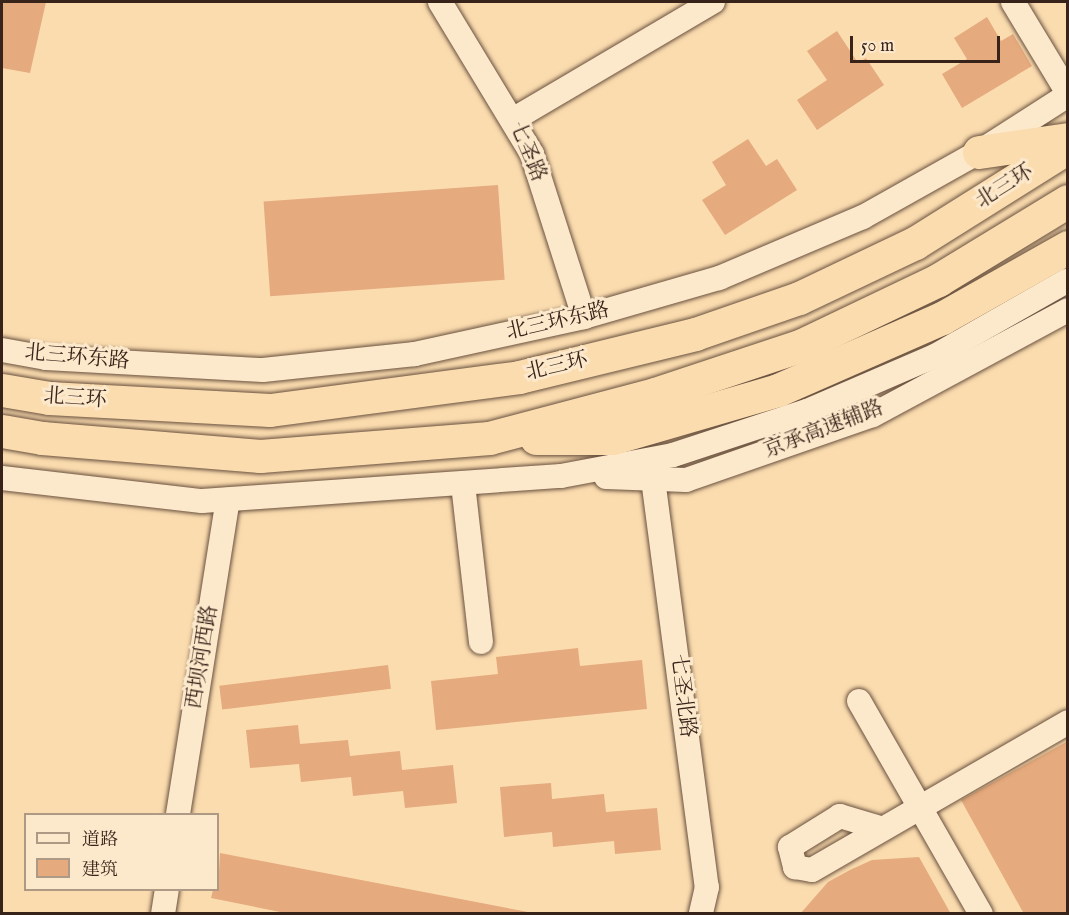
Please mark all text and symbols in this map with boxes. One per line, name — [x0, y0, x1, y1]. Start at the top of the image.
scale bar — [853, 24, 1003, 62]
text: 50 m — [861, 35, 894, 58]
street label: 七圣路 — [503, 118, 551, 186]
street label: 北三环 — [972, 160, 1038, 214]
street label: 北三环东路 — [504, 298, 612, 346]
street label: 北三环东路 — [24, 341, 130, 375]
street label: 北三环 — [523, 348, 591, 386]
street label: 北三环 — [43, 384, 107, 414]
street label: 京承高速辅路 — [761, 396, 887, 464]
street label: 西坝河西路 — [182, 603, 224, 711]
street label: 七圣北路 — [664, 653, 700, 739]
legend — [24, 813, 219, 891]
text: 道路 — [82, 829, 118, 852]
text: 建筑 — [82, 859, 118, 882]

